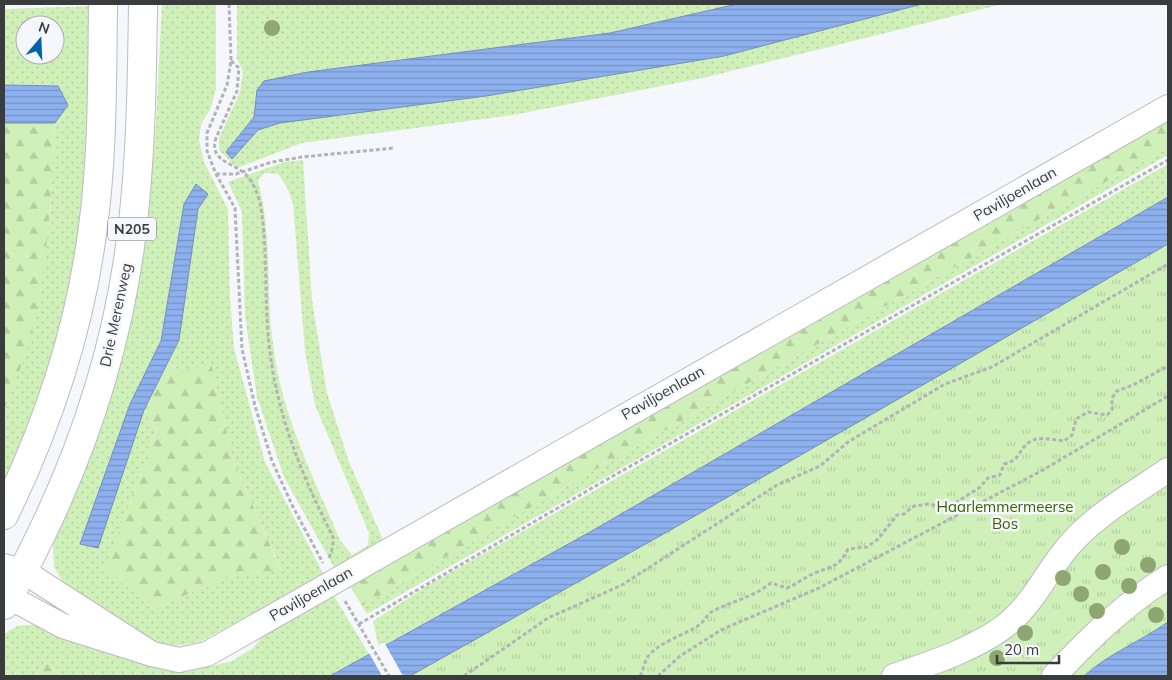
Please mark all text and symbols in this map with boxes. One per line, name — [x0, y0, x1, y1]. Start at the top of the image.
north arrow — [15, 15, 65, 65]
text: N — [36, 17, 52, 38]
street label: Paviljoenlaan — [970, 162, 1060, 225]
road number: N205 — [108, 218, 156, 240]
street label: Drie Merenweg — [95, 261, 136, 369]
street label: Paviljoenlaan — [618, 361, 708, 424]
park label: Haarlemmermeerse Bos — [936, 497, 1074, 533]
street label: Paviljoenlaan — [266, 562, 356, 625]
scale bar — [997, 632, 1060, 664]
text: 20 m — [1004, 640, 1039, 659]

